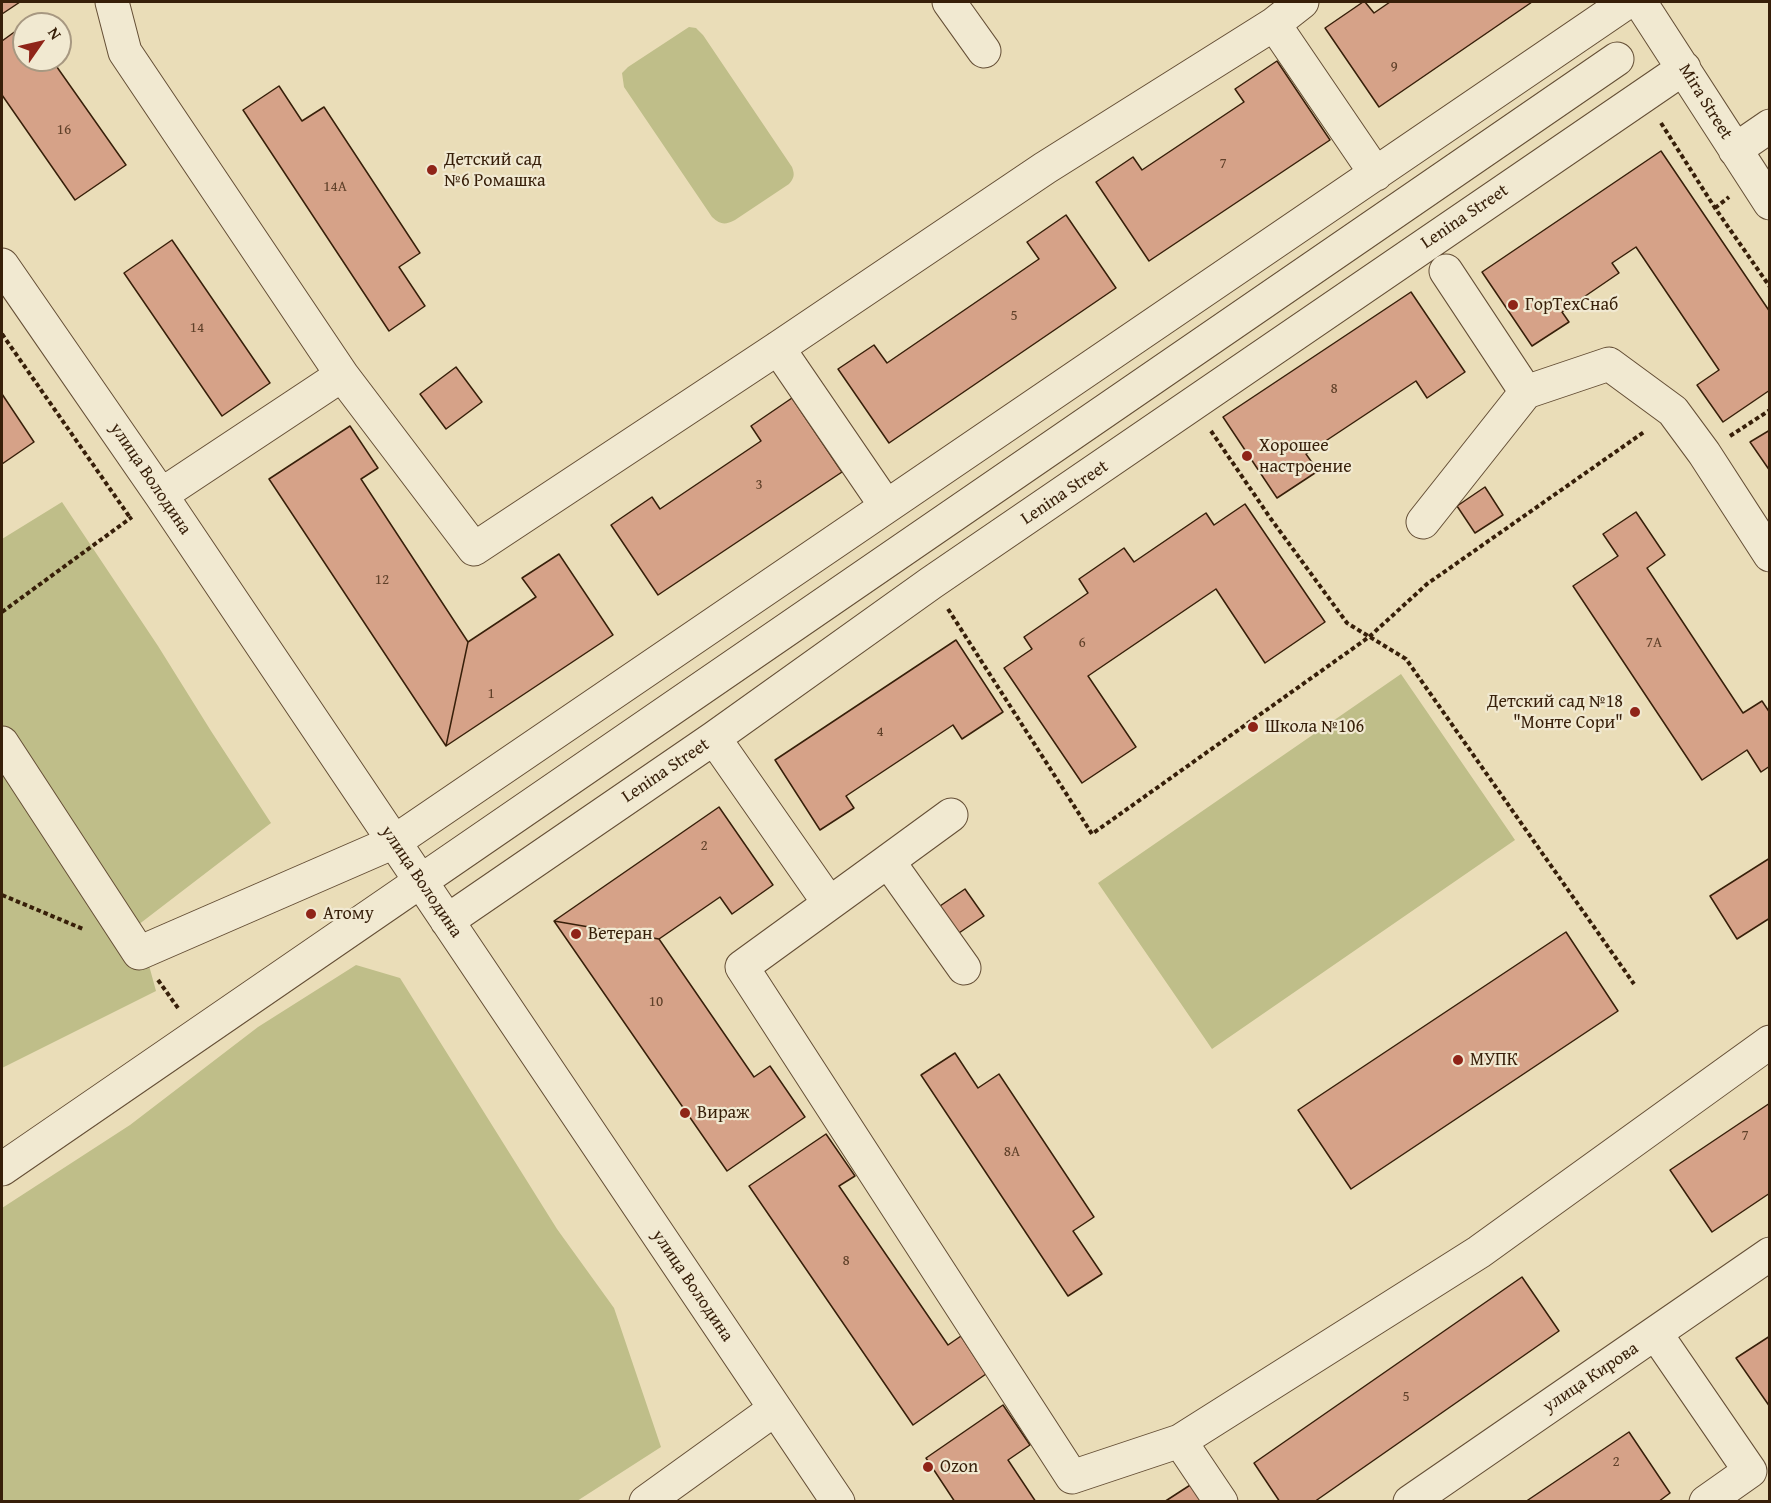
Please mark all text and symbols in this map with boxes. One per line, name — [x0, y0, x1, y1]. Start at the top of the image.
north arrow — [12, 12, 72, 72]
text: N — [42, 22, 68, 44]
house number: 9 — [1390, 58, 1398, 76]
street label: Mira Street — [1673, 60, 1737, 144]
house number: 16 — [57, 121, 71, 139]
place label: Детский сад №6 Ромашка — [444, 149, 546, 192]
house number: 7 — [1219, 155, 1227, 173]
marker: Детский сад №6 Ромашка — [425, 163, 439, 177]
house number: 14А — [323, 178, 347, 196]
street label: Lenina Street — [1417, 180, 1513, 254]
place label: ГорТехСнаб — [1525, 294, 1618, 316]
marker: ГорТехСнаб — [1506, 298, 1520, 312]
house number: 5 — [1010, 307, 1018, 325]
house number: 14 — [190, 319, 204, 337]
house number: 8 — [1330, 380, 1338, 398]
street label: улица Володина — [105, 419, 195, 539]
place label: Хорошее настроение — [1259, 435, 1352, 478]
marker: Хорошее настроение — [1240, 449, 1254, 463]
street label: Lenina Street — [1017, 456, 1113, 530]
house number: 3 — [755, 476, 763, 494]
house number: 12 — [375, 571, 389, 589]
house number: 6 — [1078, 634, 1086, 652]
house number: 7А — [1646, 634, 1662, 652]
house number: 1 — [487, 685, 495, 703]
place label: Детский сад №18 "Монте Сори" — [1487, 691, 1623, 734]
marker: Детский сад №18 "Монте Сори" — [1628, 705, 1642, 719]
place label: Школа №106 — [1265, 716, 1364, 738]
marker: Школа №106 — [1246, 720, 1260, 734]
house number: 4 — [876, 723, 884, 741]
street label: Lenina Street — [618, 734, 714, 808]
street label: улица Володина — [376, 822, 466, 942]
house number: 2 — [700, 837, 708, 855]
place label: Атому — [323, 903, 374, 925]
marker: Атому — [304, 907, 318, 921]
place label: Ветеран — [588, 923, 653, 945]
marker: Ветеран — [569, 927, 583, 941]
house number: 10 — [649, 993, 663, 1011]
place label: МУПК — [1470, 1049, 1518, 1071]
marker: МУПК — [1451, 1053, 1465, 1067]
place label: Вираж — [697, 1102, 749, 1124]
marker: Вираж — [678, 1106, 692, 1120]
house number: 7 — [1741, 1127, 1749, 1145]
house number: 8А — [1004, 1143, 1020, 1161]
street label: улица Володина — [647, 1226, 737, 1346]
house number: 8 — [842, 1252, 850, 1270]
street label: улица Кирова — [1539, 1338, 1643, 1418]
house number: 5 — [1402, 1388, 1410, 1406]
house number: 2 — [1612, 1453, 1620, 1471]
place label: Ozon — [940, 1456, 978, 1478]
marker: Ozon — [921, 1460, 935, 1474]

